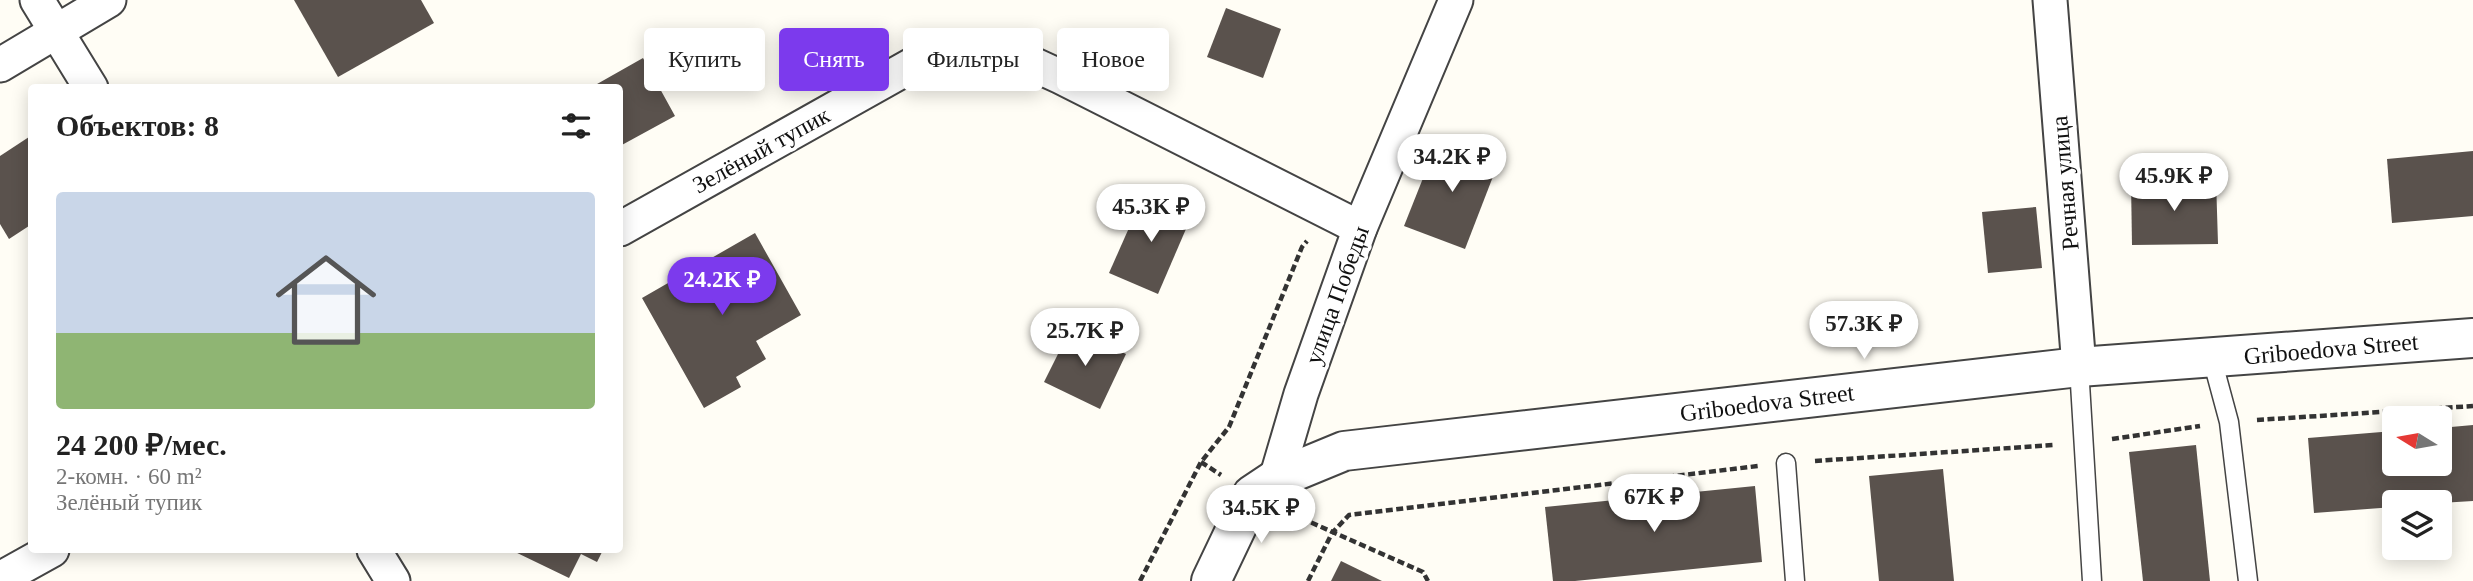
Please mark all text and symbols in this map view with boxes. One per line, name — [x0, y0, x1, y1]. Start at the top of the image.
chip: Купить — [644, 28, 765, 91]
chip: Снять — [779, 28, 889, 91]
chip: Фильтры — [903, 28, 1043, 91]
chip: Новое — [1057, 28, 1169, 91]
street label: Зелёный тупик — [688, 101, 834, 198]
icon: filters — [557, 107, 595, 145]
text: Объектов: 8 — [56, 109, 219, 142]
street label: Речная улица — [2046, 114, 2084, 251]
pin: 34.2K ₽ — [1387, 134, 1517, 194]
text: 34.2K ₽ — [1413, 144, 1491, 169]
pin: 45.9K ₽ — [2109, 154, 2239, 213]
text: 45.9K ₽ — [2135, 163, 2213, 188]
pin: 45.3K ₽ — [1086, 184, 1216, 244]
text: 45.3K ₽ — [1112, 194, 1190, 219]
street label: улица Победы — [1300, 222, 1374, 368]
icon: home — [263, 237, 389, 363]
pin: 24.2K ₽ — [657, 258, 787, 317]
text: 24.2K ₽ — [683, 267, 761, 292]
pin: 57.3K ₽ — [1799, 302, 1929, 361]
pin: 25.7K ₽ — [1020, 308, 1150, 368]
text: 57.3K ₽ — [1825, 311, 1903, 336]
text: 25.7K ₽ — [1046, 318, 1124, 343]
street label: Griboedova Street — [2243, 328, 2420, 370]
street label: Griboedova Street — [1678, 379, 1856, 427]
north arrow — [2382, 406, 2452, 476]
map controls — [2382, 406, 2452, 560]
text: 24 200 ₽/мес. — [56, 428, 227, 461]
text: 2-комн. · 60 m² — [56, 464, 202, 489]
pin: 67K ₽ — [1605, 475, 1703, 534]
text: 67K ₽ — [1624, 484, 1684, 509]
pin: 34.5K ₽ — [1196, 486, 1326, 545]
text: Зелёный тупик — [56, 490, 202, 515]
button: layers — [2382, 490, 2452, 560]
text: 34.5K ₽ — [1222, 495, 1300, 520]

